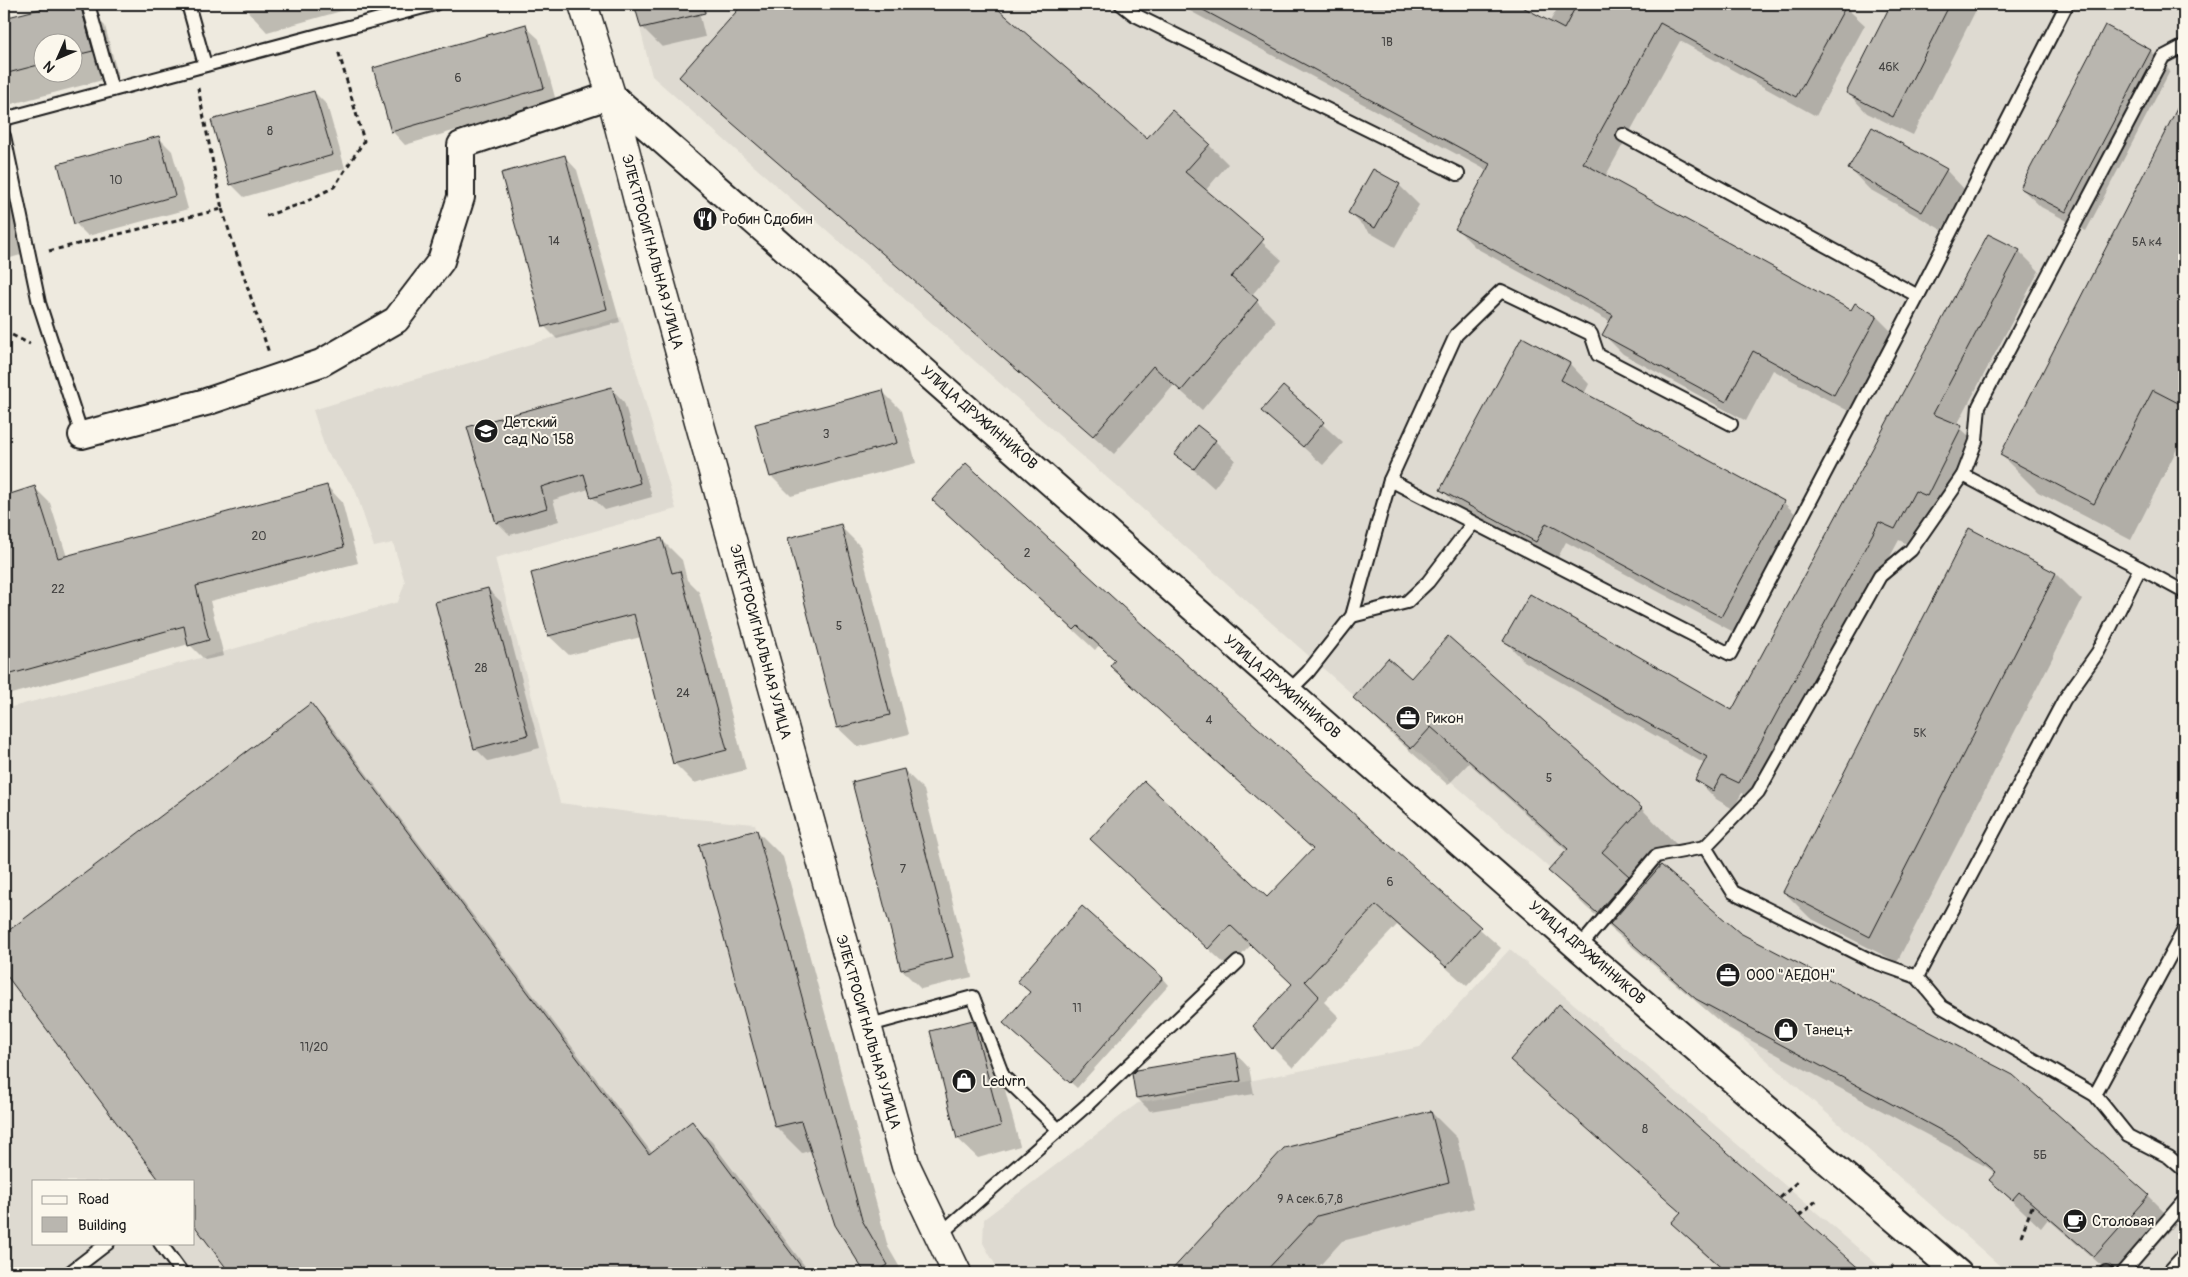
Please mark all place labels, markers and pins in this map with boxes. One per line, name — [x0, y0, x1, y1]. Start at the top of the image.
restaurant icon: Робин Сдобин — [692, 206, 718, 232]
place label: Робин Сдобин — [722, 210, 813, 229]
place label: Детский сад № 158 — [503, 413, 574, 449]
school or university icon: Детский сад № 158 — [473, 418, 499, 444]
office icon: Рикон — [1395, 705, 1421, 731]
place label: Рикон — [1426, 709, 1463, 728]
office icon: ООО "АЕДОН" — [1715, 962, 1741, 988]
place label: ООО "АЕДОН" — [1746, 966, 1836, 985]
shop icon: Танец+ — [1773, 1017, 1799, 1043]
place label: Танец+ — [1804, 1021, 1853, 1040]
shop icon: Ledvrn — [951, 1068, 977, 1094]
place label: Ledvrn — [982, 1072, 1026, 1091]
cafe icon: Столовая — [2062, 1208, 2088, 1234]
place label: Столовая — [2092, 1212, 2154, 1231]

